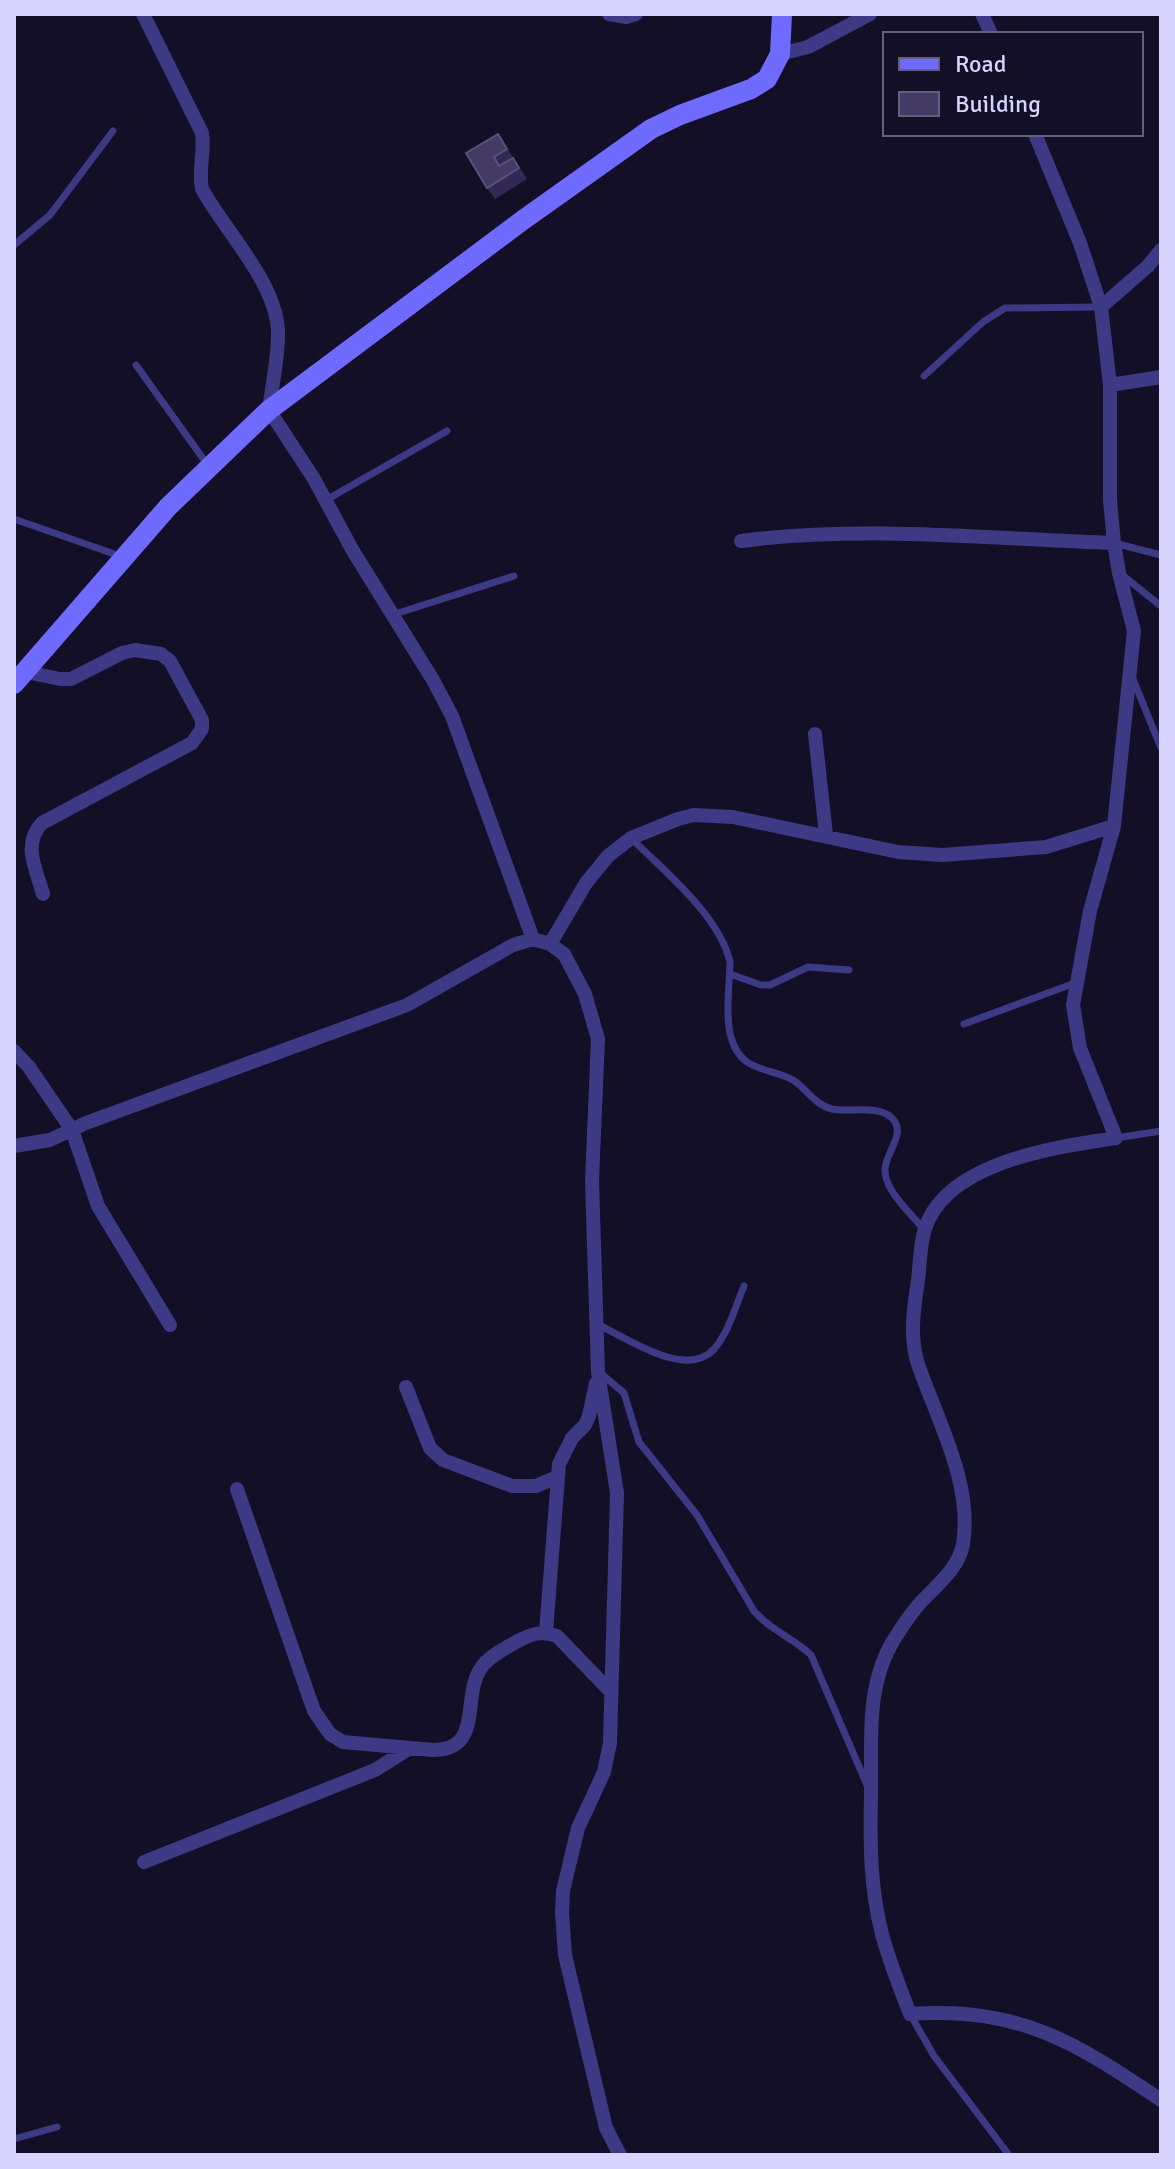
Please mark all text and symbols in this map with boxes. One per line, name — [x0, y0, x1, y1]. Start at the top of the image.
legend — [883, 32, 1143, 136]
text: Road — [955, 49, 1006, 79]
text: Building — [955, 89, 1041, 119]

